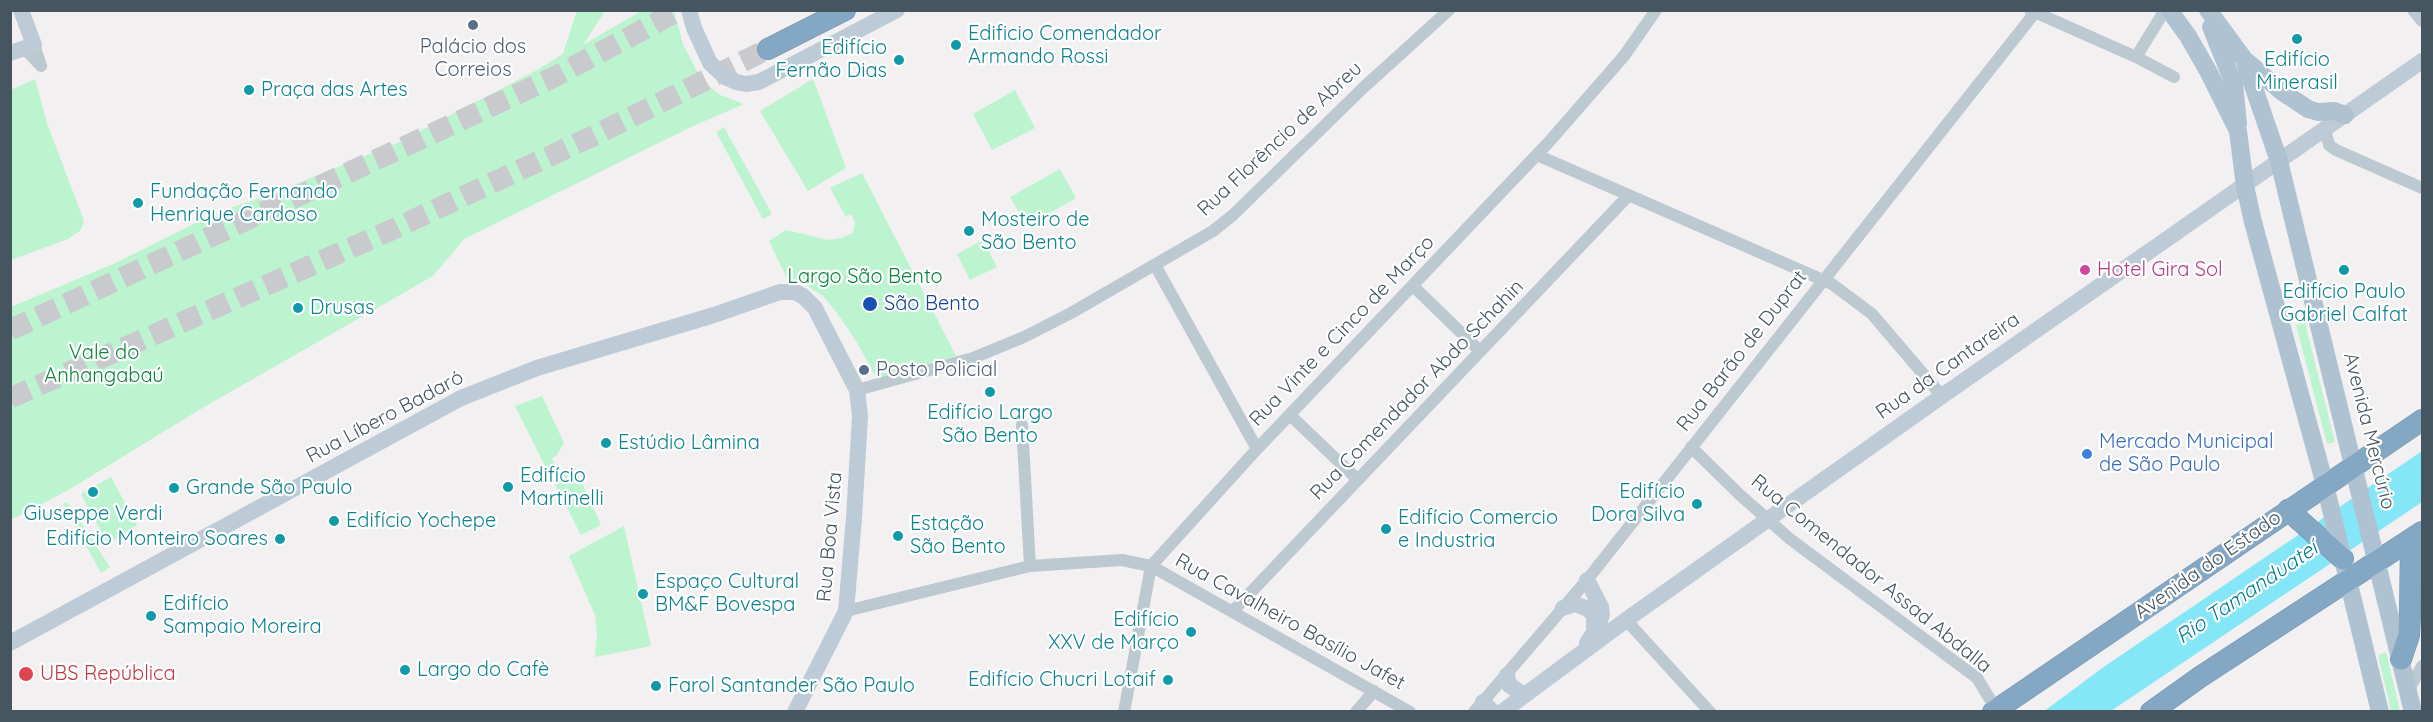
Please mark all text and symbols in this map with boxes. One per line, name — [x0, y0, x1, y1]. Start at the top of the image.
marker: Palácio dos Correios — [466, 18, 480, 32]
place label: Edificio Comendador Armando Rossi — [968, 22, 1162, 69]
marker: Edifício Minerasil — [2290, 32, 2304, 46]
place label: Palácio dos Correios — [420, 35, 526, 82]
place label: Edifício Fernão Dias — [776, 36, 887, 83]
marker: Edificio Comendador Armando Rossi — [949, 38, 963, 52]
place label: Edifício Minerasil — [2256, 48, 2338, 95]
marker: Edifício Fernão Dias — [892, 53, 906, 67]
street label: Rua Florêncio de Abreu — [1193, 57, 1367, 221]
place label: Praça das Artes — [261, 78, 408, 102]
marker: Praça das Artes — [242, 83, 256, 97]
place label: Fundação Fernando Henrique Cardoso — [150, 180, 338, 227]
marker: Fundação Fernando Henrique Cardoso — [131, 196, 145, 210]
place label: Mosteiro de São Bento — [981, 208, 1089, 255]
marker: Mosteiro de São Bento — [962, 224, 976, 238]
street label: Rua Vinte e Cinco de Março — [1244, 231, 1440, 431]
place label: Hotel Gira Sol — [2097, 258, 2223, 282]
marker: Hotel Gira Sol — [2078, 263, 2092, 277]
marker: Edifício Paulo Gabriel Calfat — [2337, 263, 2351, 277]
park label: Largo São Bento — [787, 265, 943, 289]
street label: Rua Barão de Duprat — [1672, 266, 1812, 436]
street label: Rua Comendador Abdo Schahin — [1305, 275, 1529, 505]
place label: Edifício Paulo Gabriel Calfat — [2280, 280, 2408, 327]
place label: São Bento — [884, 292, 980, 316]
marker: São Bento — [861, 295, 879, 313]
place label: Drusas — [310, 296, 374, 320]
marker: Drusas — [291, 301, 305, 315]
street label: Rua da Cantareira — [1872, 307, 2024, 425]
park label: Vale do Anhangabaú — [44, 341, 164, 388]
street label: Avenida Mercúrio — [2338, 350, 2400, 512]
place label: Posto Policial — [876, 358, 997, 382]
marker: Posto Policial — [857, 363, 871, 377]
street label: Rua Líbero Badaró — [302, 365, 468, 469]
marker: Edifício Largo São Bento — [983, 385, 997, 399]
place label: Edifício Largo São Bento — [927, 401, 1053, 448]
place label: Mercado Municipal de São Paulo — [2099, 430, 2273, 477]
place label: Estúdio Lâmina — [618, 431, 760, 455]
marker: Estúdio Lâmina — [599, 436, 613, 450]
marker: Mercado Municipal de São Paulo — [2080, 447, 2094, 461]
place label: Edifício Martinelli — [520, 464, 604, 511]
street label: Rua Comendador Assad Abdalla — [1746, 470, 1996, 678]
street label: Rua Boa Vista — [812, 471, 848, 603]
place label: Grande São Paulo — [186, 476, 352, 500]
marker: Edifício Martinelli — [501, 480, 515, 494]
place label: Edifício Dora Silva — [1591, 480, 1685, 527]
marker: Grande São Paulo — [167, 481, 181, 495]
marker: Giuseppe Verdi — [86, 485, 100, 499]
marker: Edifício Dora Silva — [1690, 497, 1704, 511]
place label: Giuseppe Verdi — [23, 502, 163, 526]
street label: Avenida do Estado — [2130, 505, 2286, 625]
place label: Edifício Comercio e Industria — [1398, 506, 1558, 553]
place label: Edifício Yochepe — [346, 509, 496, 533]
place label: Estação São Bento — [910, 512, 1006, 559]
marker: Edifício Yochepe — [327, 514, 341, 528]
marker: Edifício Comercio e Industria — [1379, 522, 1393, 536]
place label: Edifício Monteiro Soares — [46, 527, 268, 551]
marker: Estação São Bento — [891, 529, 905, 543]
marker: Edifício Monteiro Soares — [273, 532, 287, 546]
water label: Rio Tamanduateí — [2171, 536, 2323, 650]
street label: Rua Cavalheiro Basílio Jafet — [1171, 549, 1409, 695]
place label: Espaço Cultural BM&F Bovespa — [655, 570, 799, 617]
marker: Espaço Cultural BM&F Bovespa — [636, 587, 650, 601]
place label: Edifício Sampaio Moreira — [163, 592, 322, 639]
place label: Edifício XXV de Março — [1048, 608, 1179, 655]
marker: Edifício Sampaio Moreira — [144, 609, 158, 623]
marker: Edifício XXV de Março — [1184, 625, 1198, 639]
place label: Largo do Cafè — [417, 658, 549, 682]
place label: UBS República — [40, 662, 176, 686]
marker: Largo do Cafè — [398, 663, 412, 677]
marker: UBS República — [17, 665, 35, 683]
place label: Edifício Chucri Lotaif — [968, 668, 1156, 692]
marker: Edifício Chucri Lotaif — [1161, 673, 1175, 687]
place label: Farol Santander São Paulo — [668, 674, 915, 698]
marker: Farol Santander São Paulo — [649, 679, 663, 693]

